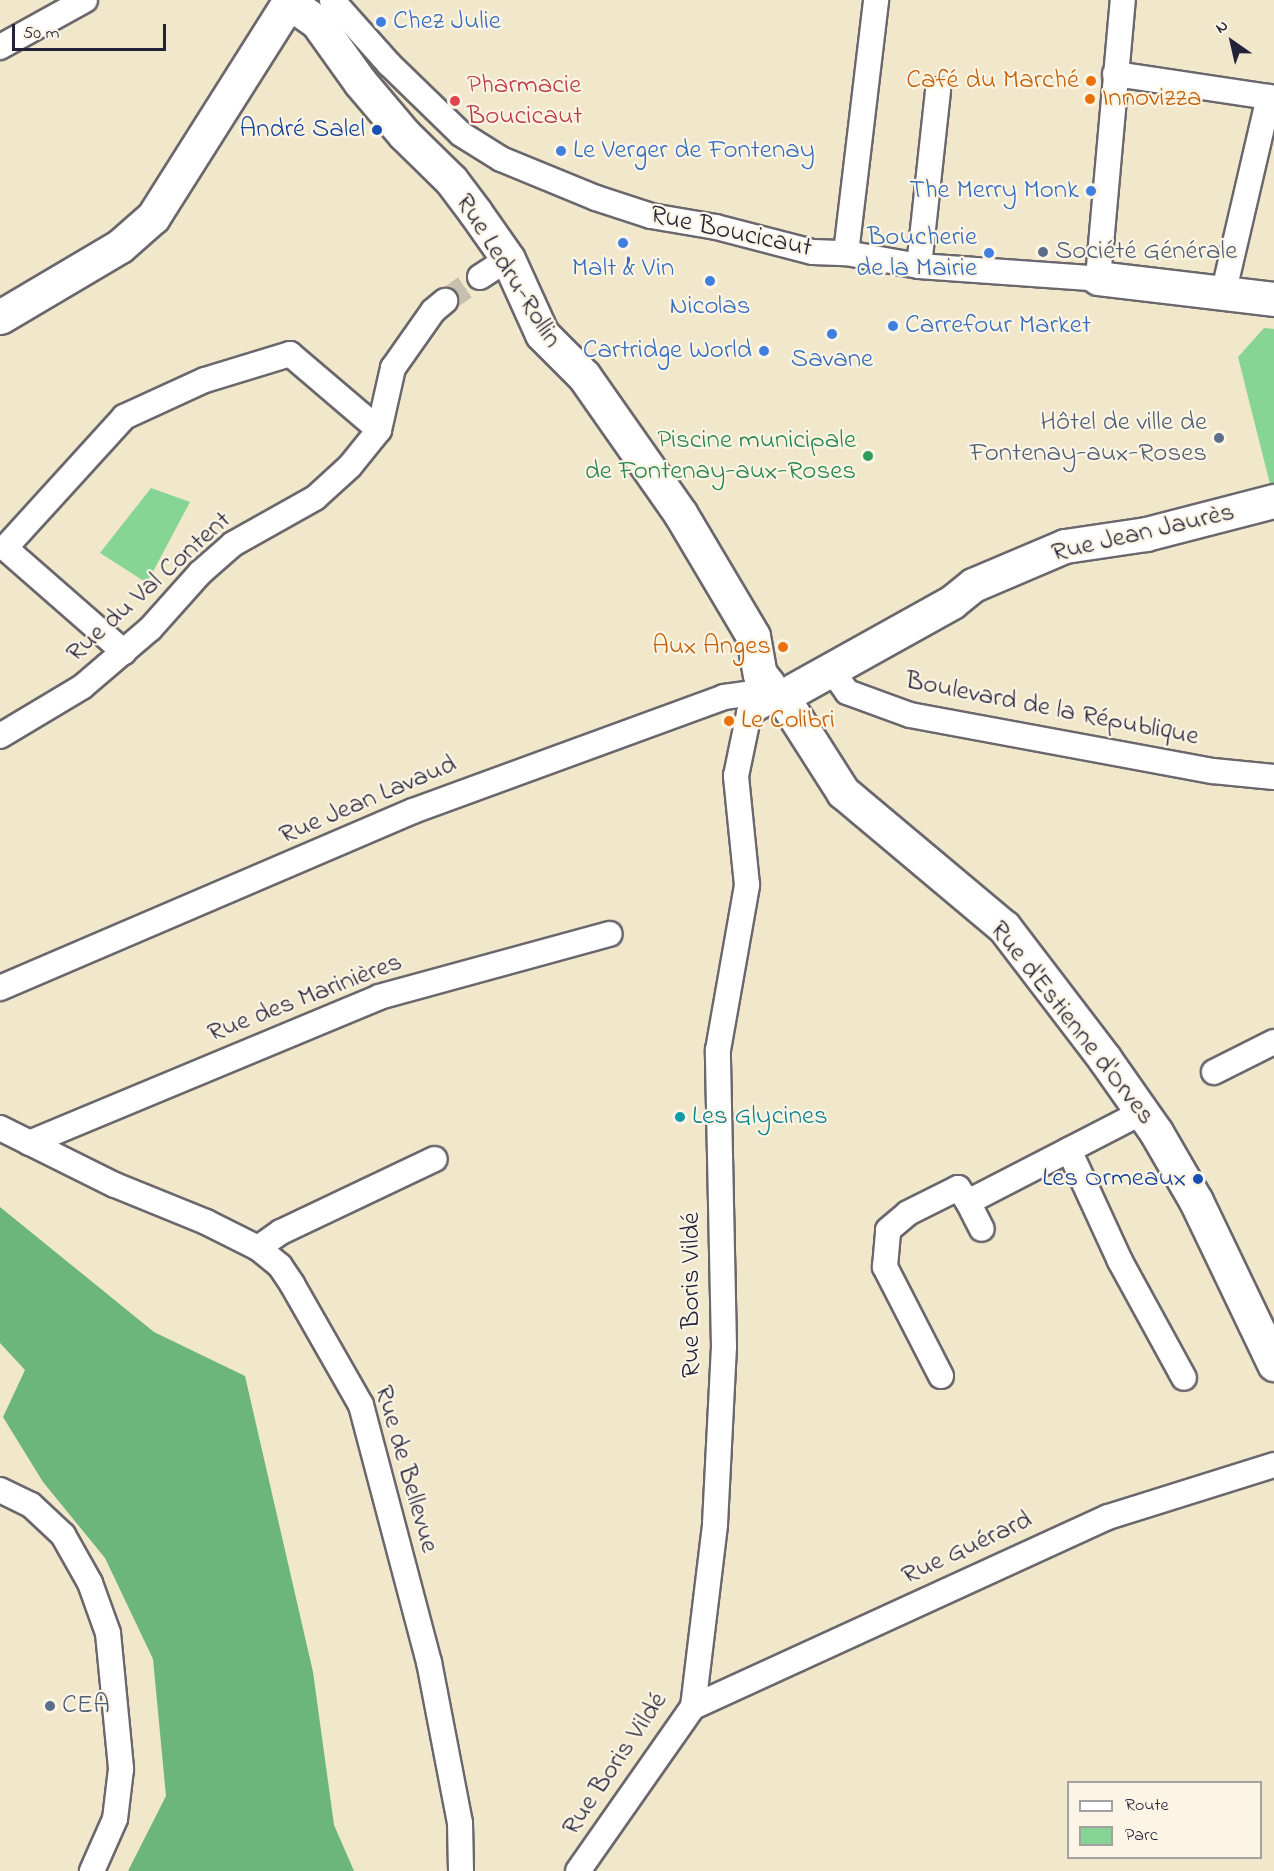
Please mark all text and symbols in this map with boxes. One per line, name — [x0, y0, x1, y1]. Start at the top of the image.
place label: Chez Julie — [393, 6, 501, 38]
scale bar — [15, 12, 170, 50]
north arrow — [1202, 12, 1262, 72]
text: N — [1211, 14, 1233, 40]
marker: Chez Julie — [374, 15, 388, 29]
text: 50 m — [23, 21, 60, 47]
place label: Café du Marché — [906, 65, 1079, 97]
place label: Pharmacie Boucicaut — [467, 69, 582, 132]
marker: Café du Marché — [1084, 74, 1098, 88]
place label: Innovizza — [1102, 83, 1201, 115]
marker: Innovizza — [1083, 92, 1097, 106]
marker: Pharmacie Boucicaut — [448, 94, 462, 108]
place label: André Salel — [240, 114, 365, 146]
marker: André Salel — [370, 123, 384, 137]
place label: Le Verger de Fontenay — [573, 135, 815, 167]
marker: Le Verger de Fontenay — [554, 144, 568, 158]
place label: The Merry Monk — [909, 175, 1079, 207]
marker: The Merry Monk — [1084, 184, 1098, 198]
street label: Rue Ledru-Rollin — [448, 188, 568, 354]
street label: Rue Boucicaut — [647, 199, 815, 265]
place label: Boucherie de la Mairie — [856, 221, 977, 284]
marker: Malt & Vin — [616, 236, 630, 250]
place label: Société Générale — [1055, 236, 1237, 268]
marker: Société Générale — [1036, 245, 1050, 259]
marker: Boucherie de la Mairie — [982, 246, 996, 260]
place label: Malt & Vin — [572, 253, 674, 285]
marker: Nicolas — [703, 274, 717, 288]
place label: Nicolas — [669, 291, 751, 323]
place label: Carrefour Market — [905, 310, 1091, 342]
marker: Carrefour Market — [886, 319, 900, 333]
marker: Savane — [825, 327, 839, 341]
place label: Cartridge World — [583, 335, 752, 367]
marker: Cartridge World — [757, 344, 771, 358]
place label: Savane — [791, 344, 873, 376]
place label: Hôtel de ville de Fontenay-aux-Roses — [970, 406, 1207, 469]
place label: Piscine municipale de Fontenay-aux-Roses — [585, 424, 856, 487]
marker: Hôtel de ville de Fontenay-aux-Roses — [1212, 431, 1226, 445]
marker: Piscine municipale de Fontenay-aux-Roses — [861, 449, 875, 463]
street label: Rue Jean Jaurès — [1049, 496, 1237, 570]
street label: Rue du Val Content — [60, 504, 238, 670]
place label: Aux Anges — [652, 631, 771, 663]
marker: Aux Anges — [776, 640, 790, 654]
street label: Boulevard de la République — [903, 665, 1201, 753]
place label: Le Colibri — [741, 705, 835, 737]
marker: Le Colibri — [722, 714, 736, 728]
street label: Rue Jean Lavaud — [275, 748, 461, 852]
street label: Rue d'Estienne d'Orves — [982, 915, 1162, 1131]
street label: Rue des Marinières — [203, 946, 407, 1050]
place label: Les Glycines — [692, 1101, 828, 1133]
marker: Les Glycines — [673, 1110, 687, 1124]
place label: Les Ormeaux — [1042, 1163, 1186, 1195]
marker: Les Ormeaux — [1191, 1172, 1205, 1186]
street label: Rue Boris Vildé — [676, 1212, 708, 1378]
street label: Rue de Bellevue — [367, 1382, 445, 1556]
street label: Rue Guérard — [897, 1504, 1037, 1592]
street label: Rue Boris Vildé — [555, 1686, 675, 1842]
place label: CEA — [62, 1690, 110, 1722]
marker: CEA — [43, 1699, 57, 1713]
legend — [1067, 1781, 1262, 1859]
text: Route — [1125, 1793, 1169, 1819]
text: Parc — [1125, 1823, 1158, 1849]

